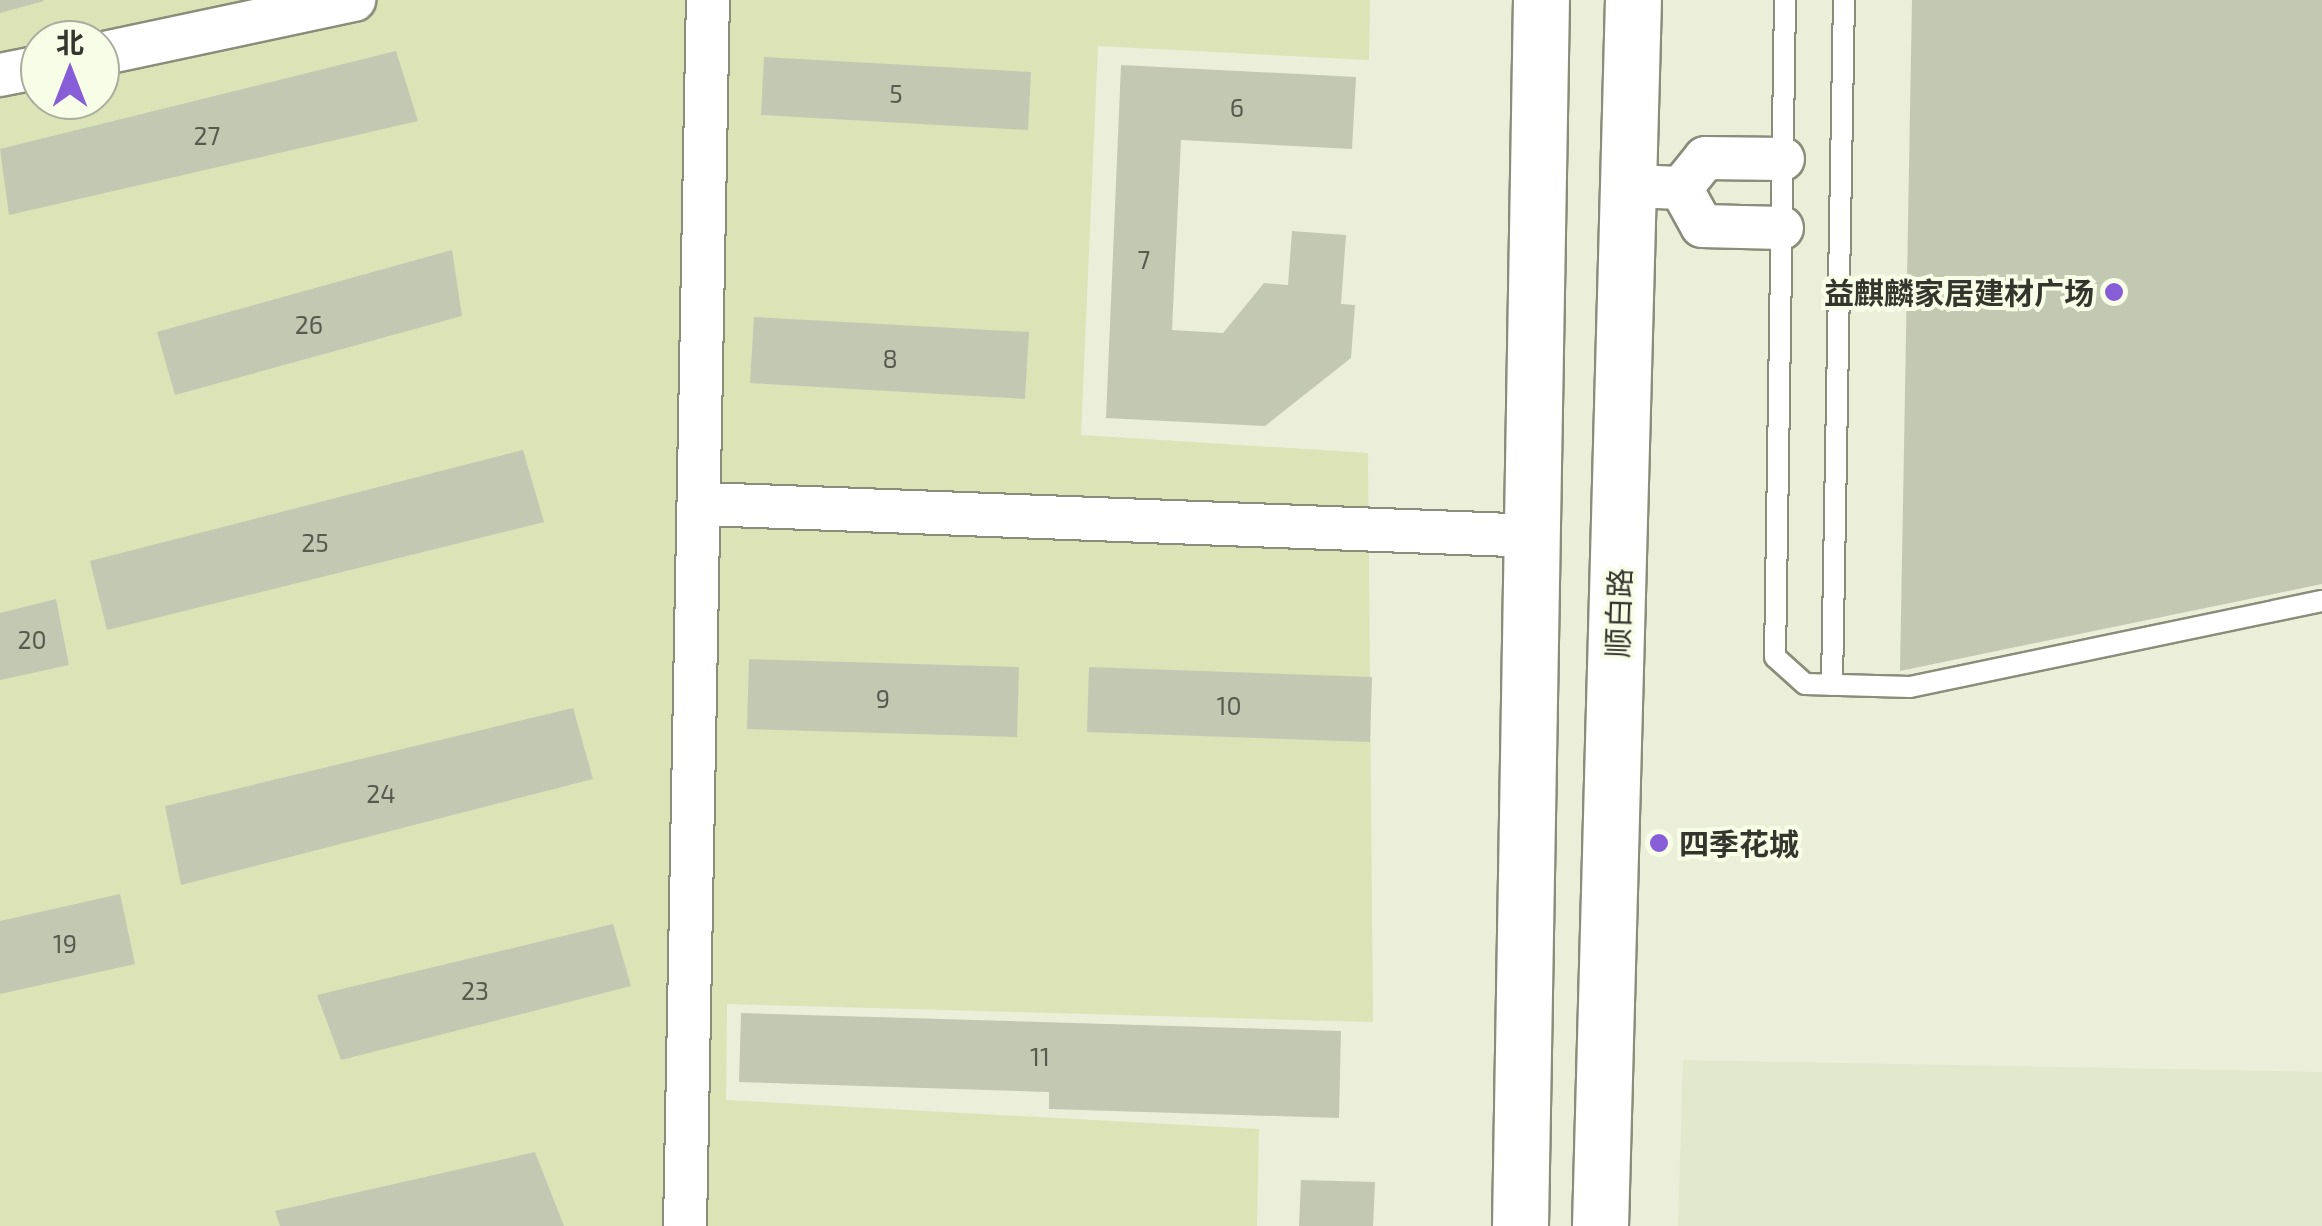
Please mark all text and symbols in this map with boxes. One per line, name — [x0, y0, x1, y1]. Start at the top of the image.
north arrow — [20, 20, 120, 120]
text: 北 — [56, 25, 84, 59]
house number: 5 — [889, 78, 903, 108]
house number: 6 — [1230, 92, 1244, 122]
house number: 27 — [194, 120, 220, 150]
house number: 7 — [1138, 244, 1150, 274]
place label: 益麒麟家居建材广场 — [1824, 274, 2094, 310]
marker: 益麒麟家居建材广场 — [2103, 281, 2125, 303]
house number: 26 — [295, 309, 323, 339]
house number: 8 — [882, 343, 898, 373]
house number: 25 — [301, 527, 329, 557]
street label: 顺白路 — [1598, 567, 1638, 659]
house number: 20 — [17, 624, 47, 654]
house number: 9 — [876, 683, 890, 713]
house number: 10 — [1216, 690, 1242, 720]
house number: 24 — [366, 778, 396, 808]
place label: 四季花城 — [1679, 825, 1799, 861]
marker: 四季花城 — [1648, 832, 1670, 854]
house number: 19 — [53, 928, 77, 958]
house number: 23 — [461, 975, 489, 1005]
house number: 11 — [1030, 1041, 1050, 1071]

